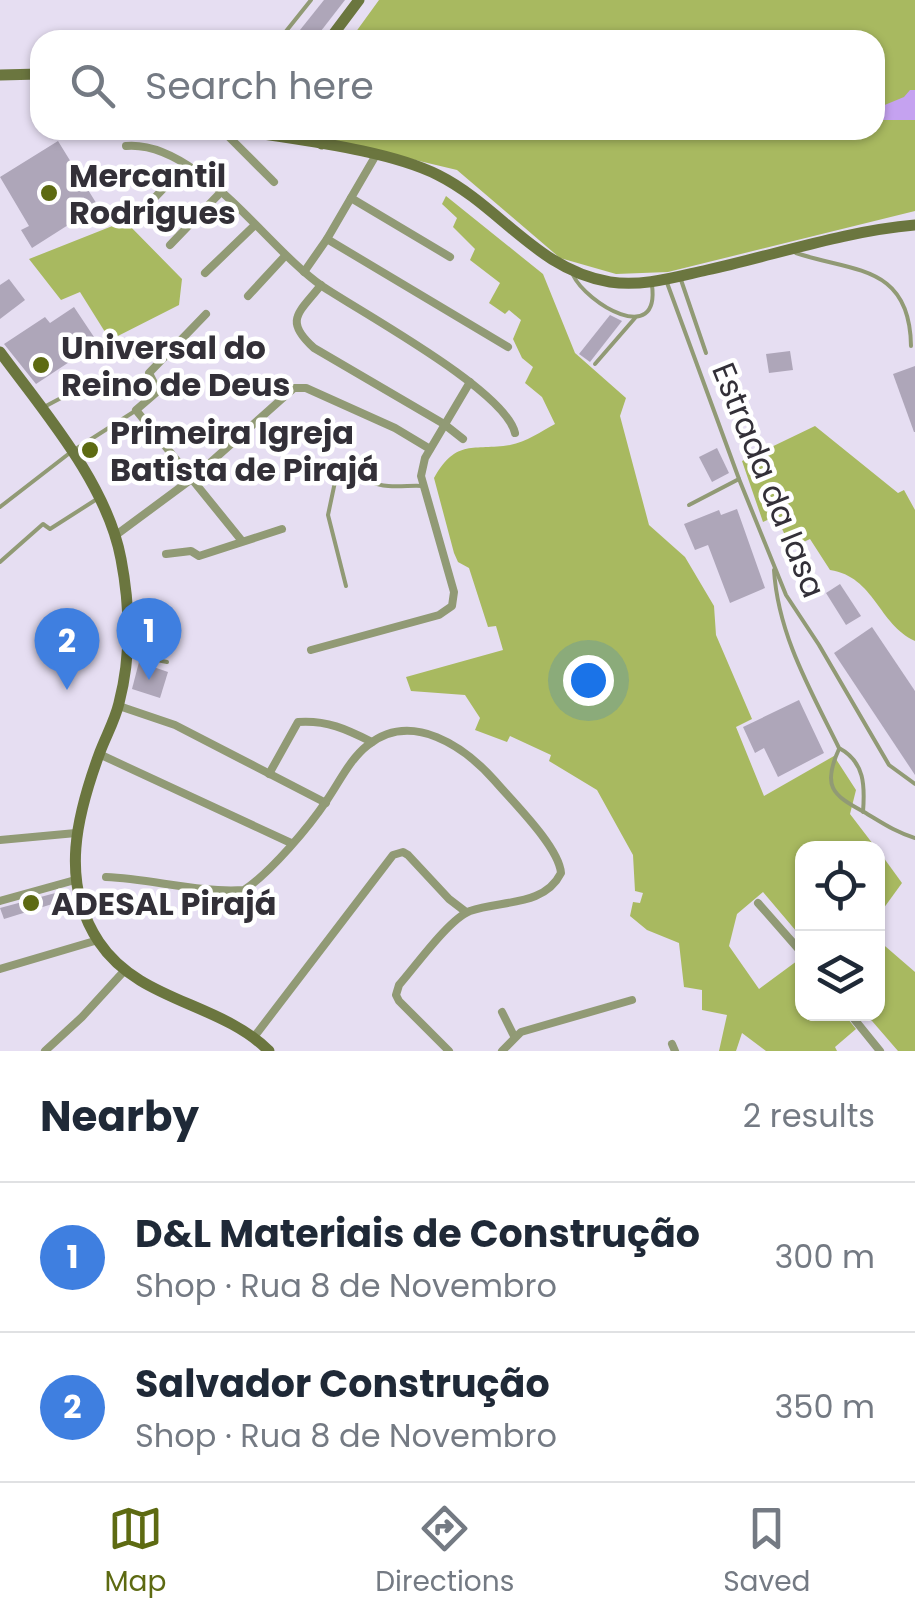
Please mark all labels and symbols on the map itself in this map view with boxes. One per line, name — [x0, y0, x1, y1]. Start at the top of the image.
place label: Mercantil Rodrigues — [69, 153, 236, 235]
marker: Mercantil Rodrigues — [38, 182, 60, 204]
place label: Universal do Reino de Deus — [61, 325, 290, 407]
marker: Universal do Reino de Deus — [30, 354, 52, 376]
street label: Estrada da Iasa — [701, 356, 837, 604]
place label: Primeira Igreja Batista de Pirajá — [110, 410, 379, 492]
marker: Primeira Igreja Batista de Pirajá — [79, 439, 101, 461]
pin: 1 — [116, 598, 182, 680]
pin: 2 — [34, 608, 100, 690]
your location — [563, 655, 614, 706]
place label: ADESAL Pirajá — [51, 881, 276, 926]
marker: ADESAL Pirajá — [20, 892, 42, 914]

